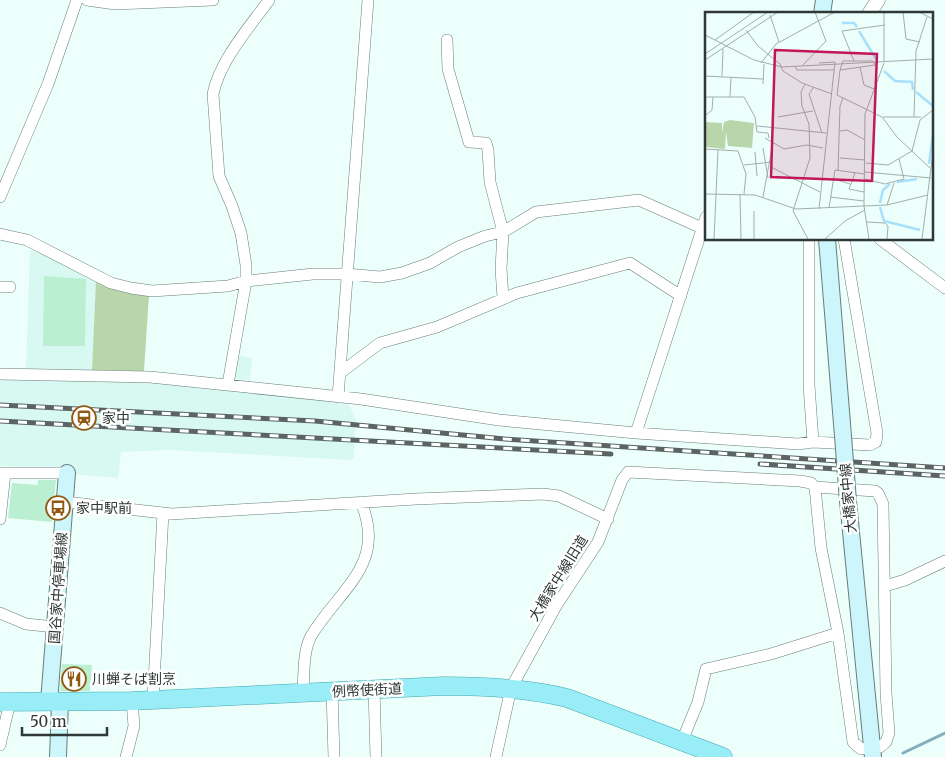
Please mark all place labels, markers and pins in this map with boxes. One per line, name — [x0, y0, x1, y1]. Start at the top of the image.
station icon: 家中 — [71, 405, 97, 431]
place label: 家中 — [102, 409, 130, 427]
bus stop icon: 家中駅前 — [45, 495, 71, 521]
place label: 家中駅前 — [76, 499, 132, 517]
restaurant icon: 川蝉そば割烹 — [61, 666, 87, 692]
place label: 川蝉そば割烹 — [92, 670, 176, 688]

